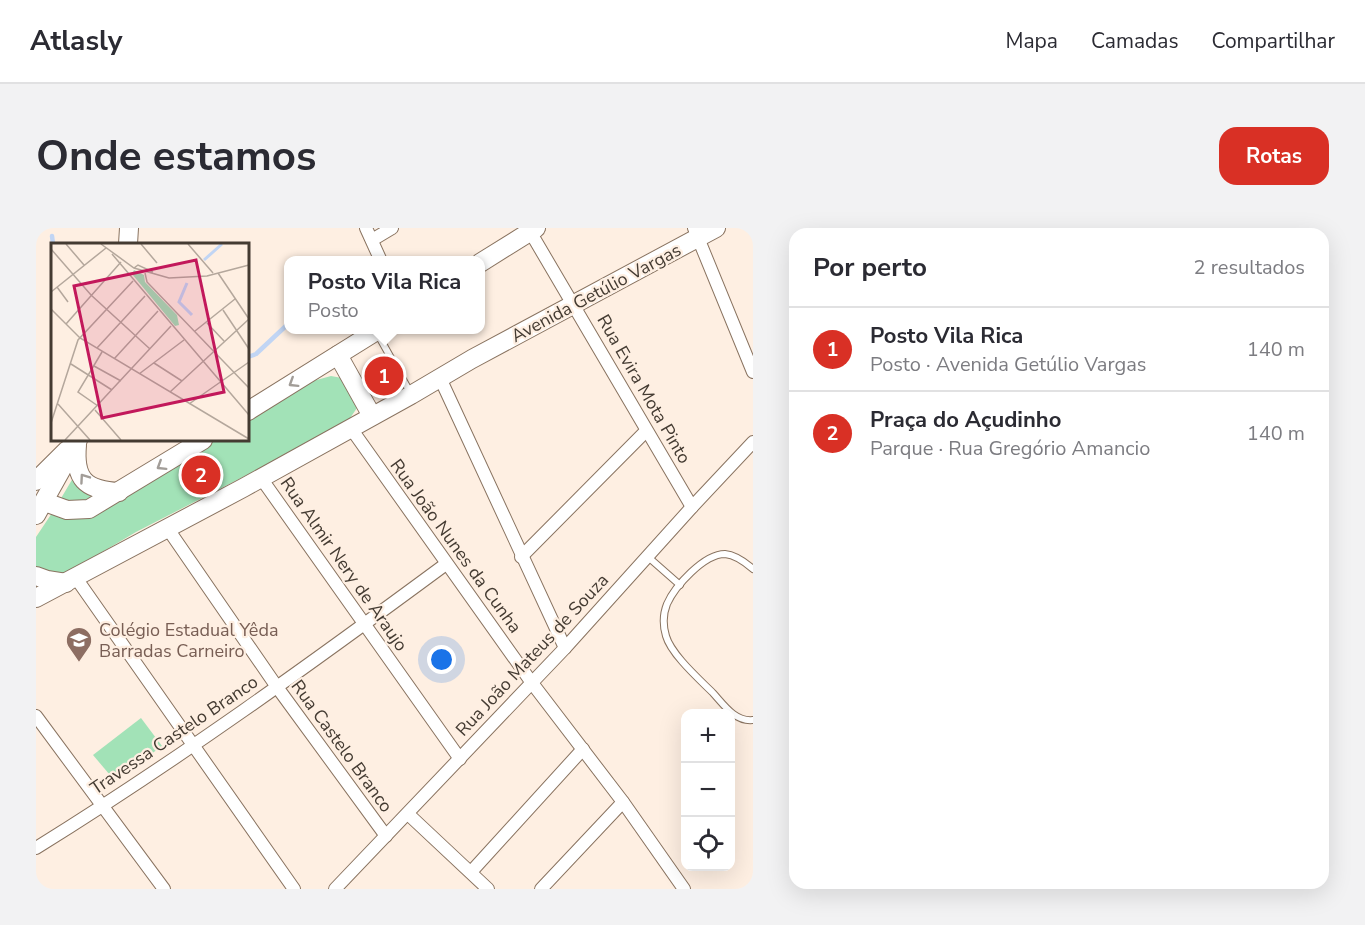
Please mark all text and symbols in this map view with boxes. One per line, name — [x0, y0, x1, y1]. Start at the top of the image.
text: Atlasly — [30, 22, 122, 60]
text: Mapa — [1006, 27, 1058, 55]
text: Camadas — [1091, 27, 1178, 55]
text: Compartilhar — [1211, 27, 1335, 55]
button: Rotas — [1219, 127, 1329, 185]
text: Onde estamos — [36, 128, 317, 185]
street label: Avenida Getúlio Vargas — [507, 238, 685, 348]
inset map — [51, 243, 249, 441]
text: Por perto — [813, 250, 927, 285]
text: 2 resultados — [1194, 254, 1305, 281]
popup — [284, 256, 485, 334]
text: Posto Vila Rica — [308, 267, 461, 297]
text: Posto — [308, 297, 359, 324]
street label: Rua Evira Mota Pinto — [592, 310, 696, 468]
text: Posto Vila Rica — [870, 321, 1023, 351]
text: 1 — [827, 336, 839, 363]
text: 140 m — [1247, 336, 1305, 363]
text: Posto · Avenida Getúlio Vargas — [870, 351, 1146, 378]
pin: 1 — [364, 354, 404, 398]
one-way arrow — [289, 376, 300, 387]
text: Praça do Açudinho — [870, 405, 1061, 435]
text: 2 — [827, 420, 839, 447]
text: 140 m — [1247, 420, 1305, 447]
text: Parque · Rua Gregório Amancio — [870, 435, 1150, 462]
pin: 2 — [182, 452, 220, 498]
street label: Rua João Nunes da Cunha — [385, 454, 527, 638]
one-way arrow — [157, 459, 168, 470]
street label: Rua Almir Nery de Araujo — [275, 472, 413, 656]
one-way arrow — [80, 474, 91, 485]
street label: Rua João Mateus de Souza — [450, 569, 614, 741]
place label: Colégio Estadual Yêda Barradas Carneiro — [99, 618, 278, 663]
school or university icon: Colégio Estadual Yêda Barradas Carneiro — [64, 625, 94, 663]
your location — [427, 645, 456, 674]
street label: Travessa Castelo Branco — [85, 670, 263, 800]
street label: Rua Castelo Branco — [286, 675, 398, 817]
map controls — [681, 709, 735, 871]
button: + — [681, 709, 735, 763]
button: − — [681, 763, 735, 817]
button: locate — [681, 817, 735, 871]

